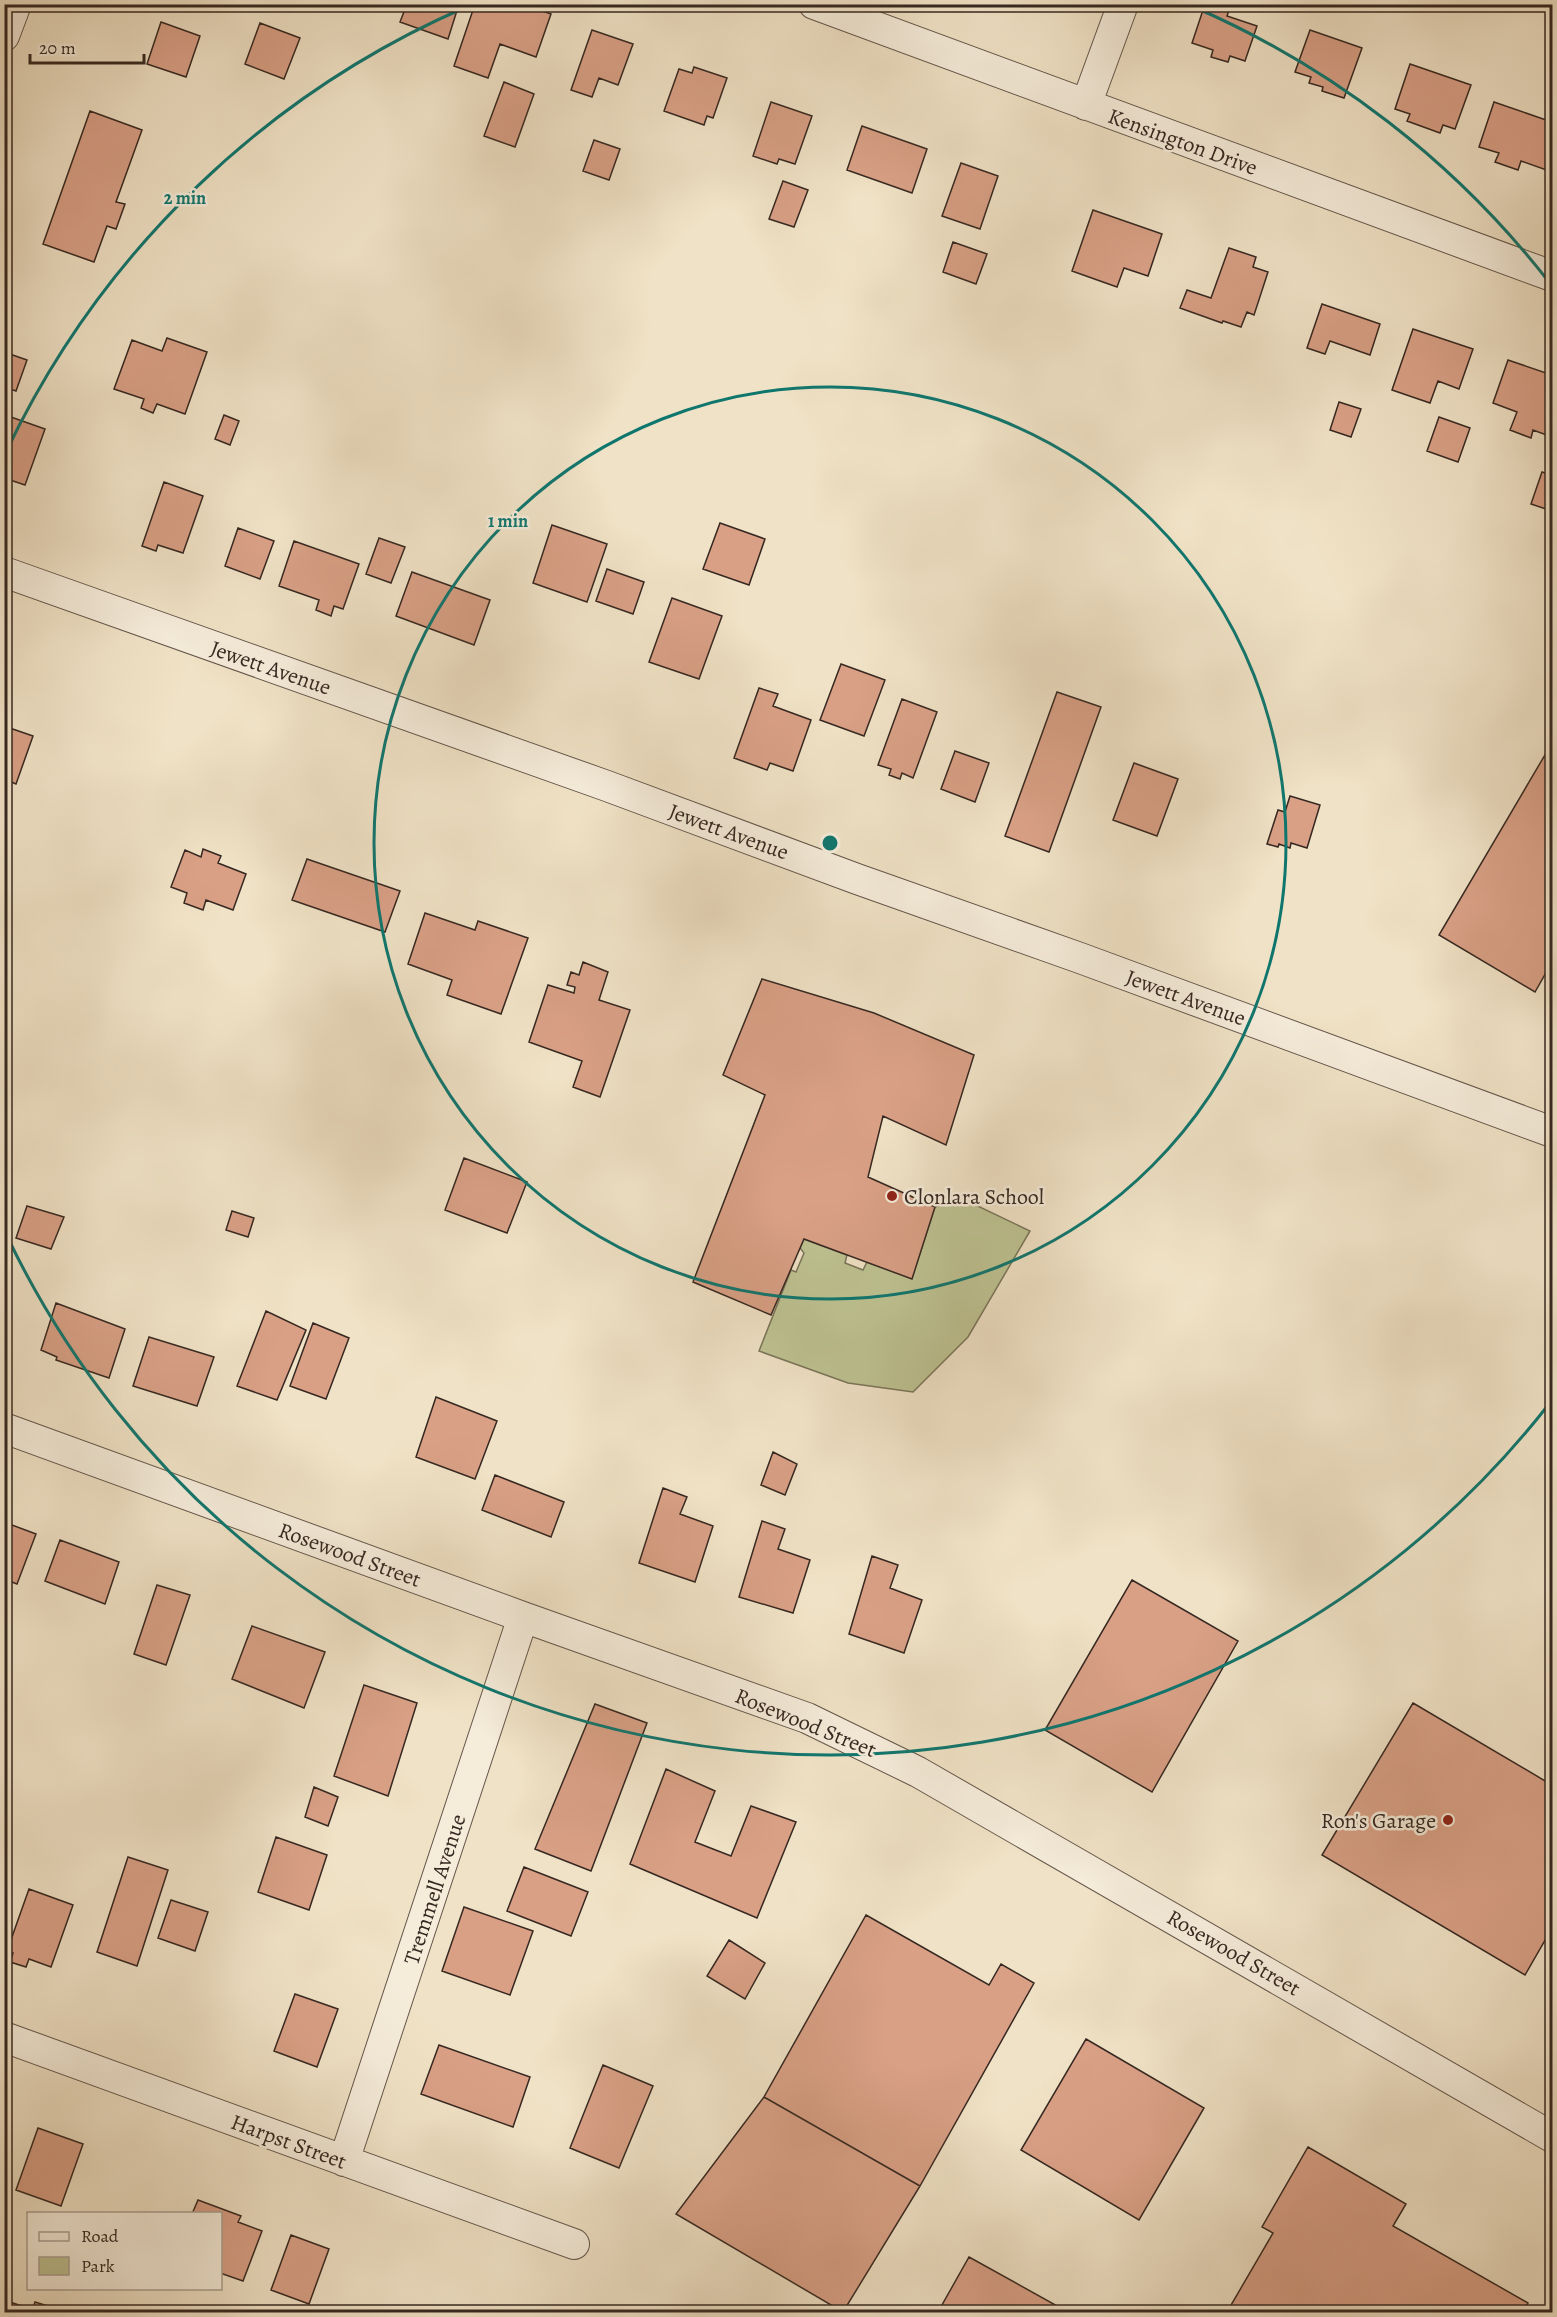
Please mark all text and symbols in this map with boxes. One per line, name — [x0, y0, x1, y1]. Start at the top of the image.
scale bar — [30, 27, 144, 65]
text: 20 m — [39, 36, 76, 60]
street label: Kensington Drive — [1104, 101, 1262, 183]
text: 2 min — [164, 186, 206, 210]
text: 1 min — [488, 509, 528, 533]
street label: Jewett Avenue — [206, 633, 335, 703]
street label: Jewett Avenue — [665, 796, 793, 868]
centre of rings — [820, 833, 840, 853]
street label: Jewett Avenue — [1122, 962, 1250, 1034]
place label: Clonlara School — [904, 1182, 1044, 1212]
marker: Clonlara School — [885, 1189, 899, 1203]
street label: Rosewood Street — [274, 1515, 425, 1595]
street label: Rosewood Street — [731, 1681, 881, 1765]
place label: Ron's Garage — [1321, 1806, 1436, 1836]
street label: Tremmell Avenue — [397, 1810, 473, 1968]
marker: Ron's Garage — [1441, 1813, 1455, 1827]
street label: Rosewood Street — [1161, 1902, 1306, 2003]
street label: Harpst Street — [227, 2107, 351, 2177]
legend — [27, 2212, 222, 2290]
text: Road — [81, 2224, 119, 2248]
text: Park — [81, 2254, 115, 2278]

